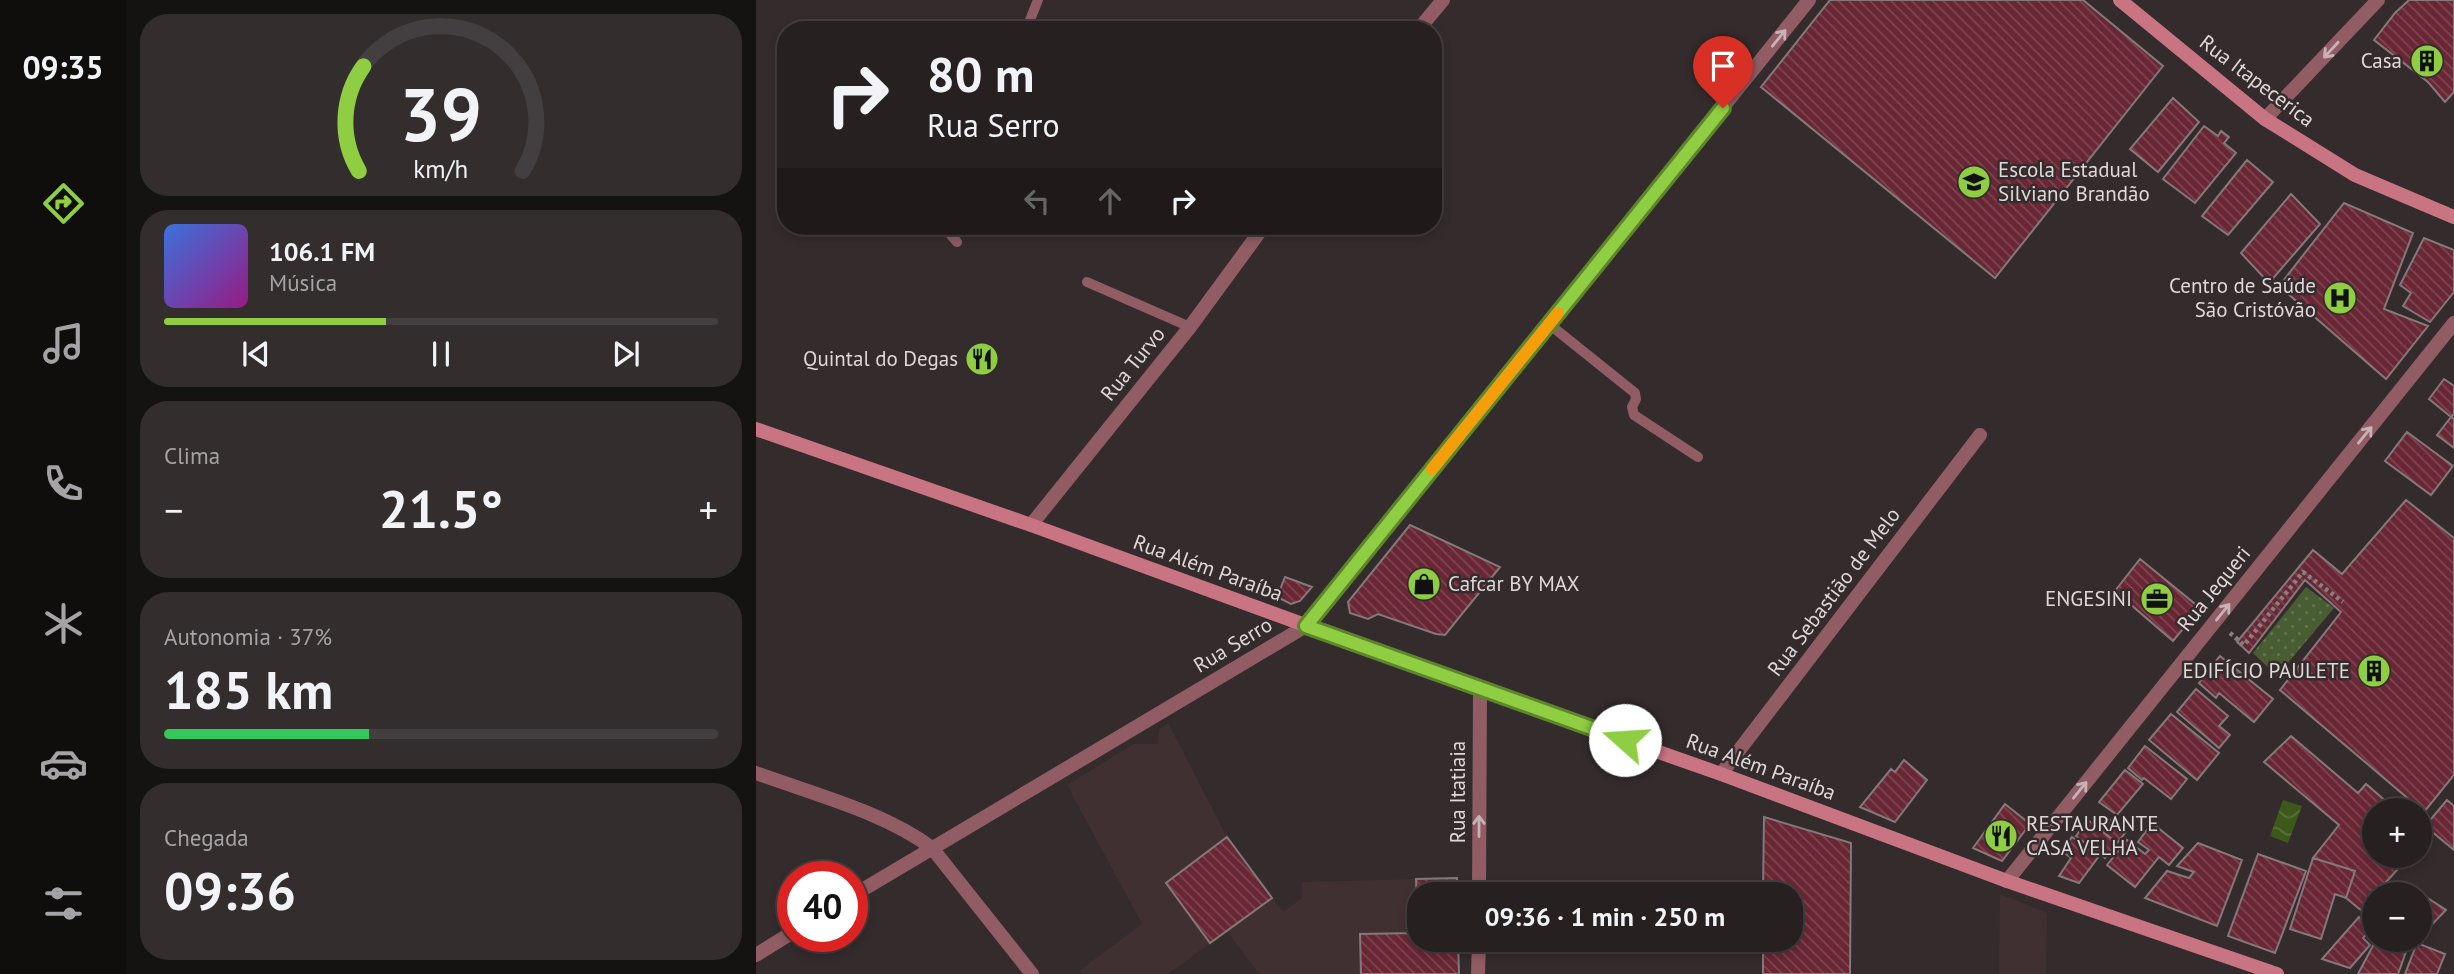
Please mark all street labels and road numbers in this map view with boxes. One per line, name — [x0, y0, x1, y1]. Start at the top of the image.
street label: Rua Itapecerica — [2194, 28, 2320, 133]
street label: Rua Turvo — [1094, 321, 1171, 406]
street label: Rua Sebastião de Melo — [1761, 502, 1906, 681]
street label: Rua Além Paraíba — [1130, 528, 1287, 607]
street label: Rua Jequeri — [2171, 540, 2256, 637]
street label: Rua Serro — [1189, 611, 1277, 679]
street label: Rua Além Paraíba — [1683, 727, 1840, 806]
street label: Rua Itatiaia — [1444, 741, 1471, 843]

